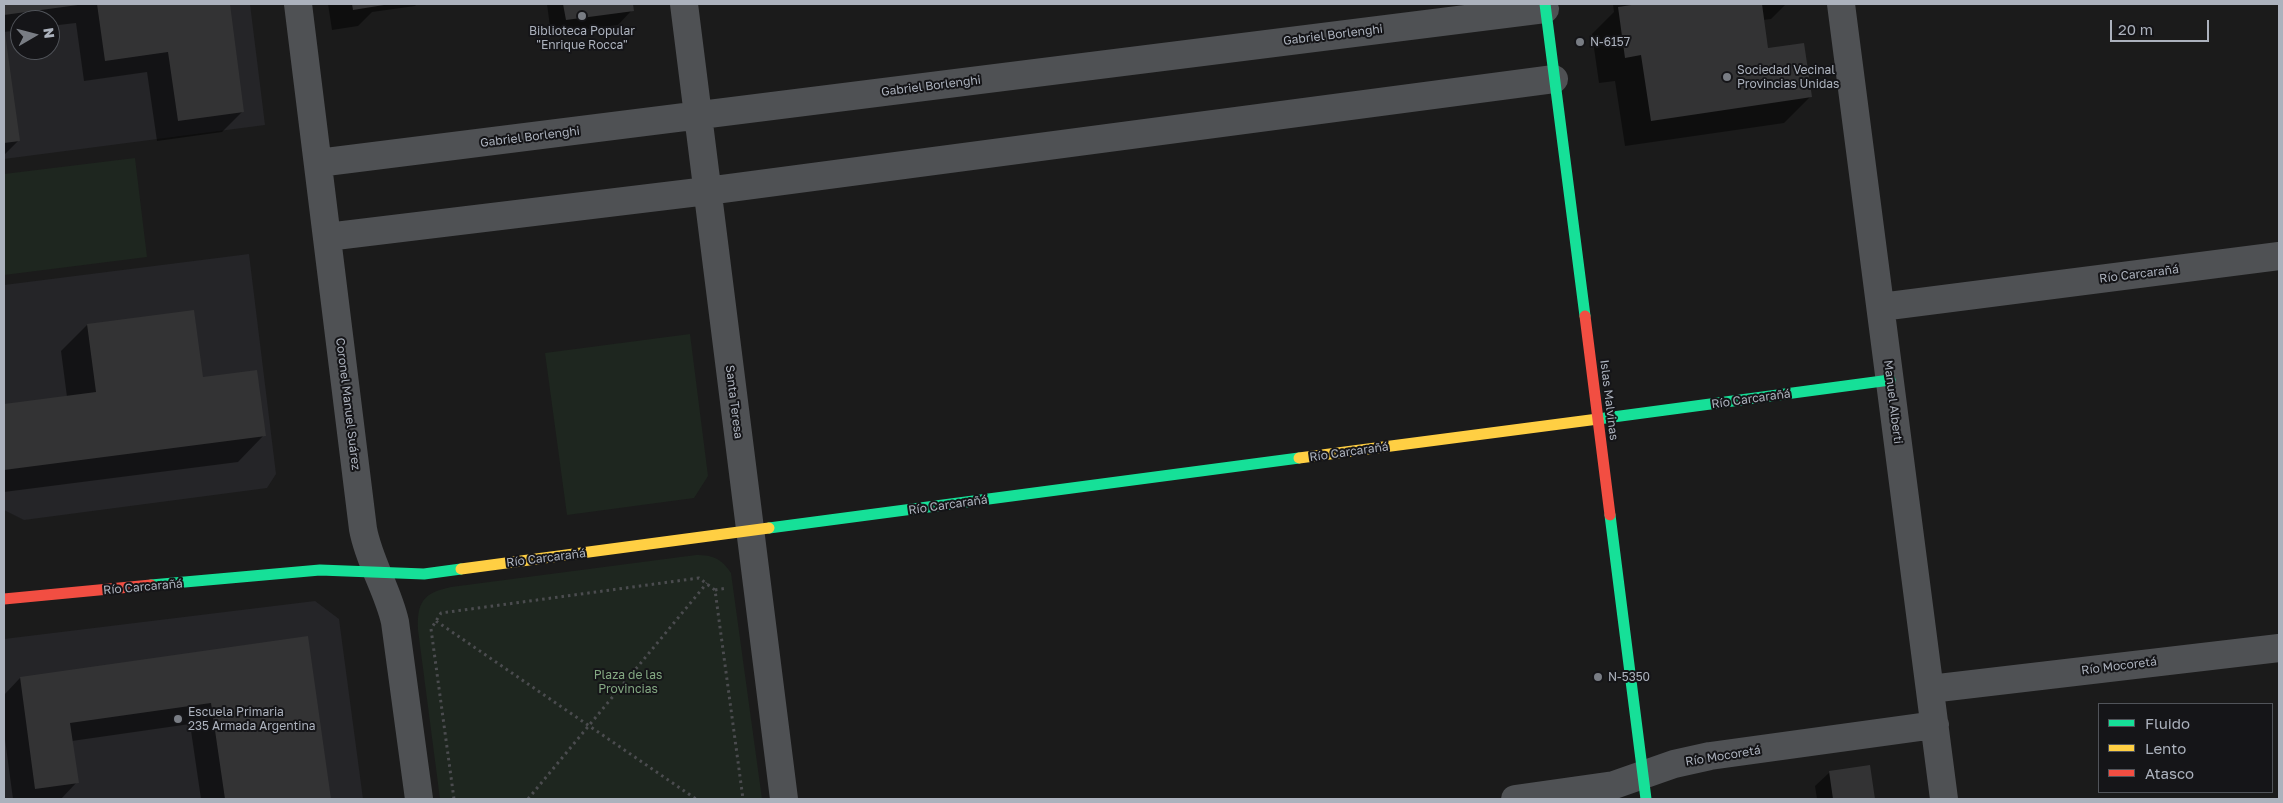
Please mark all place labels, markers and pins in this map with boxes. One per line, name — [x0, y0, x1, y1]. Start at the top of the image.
marker: Biblioteca Popular "Enrique Rocca" — [576, 10, 588, 22]
place label: Biblioteca Popular "Enrique Rocca" — [529, 24, 635, 52]
place label: N-6157 — [1590, 35, 1630, 49]
marker: N-6157 — [1574, 36, 1586, 48]
place label: Sociedad Vecinal Provincias Unidas — [1737, 63, 1839, 91]
marker: Sociedad Vecinal Provincias Unidas — [1721, 71, 1733, 83]
place label: N-5350 — [1608, 670, 1650, 684]
marker: N-5350 — [1592, 671, 1604, 683]
place label: Escuela Primaria 235 Armada Argentina — [188, 705, 316, 733]
marker: Escuela Primaria 235 Armada Argentina — [172, 713, 184, 725]

